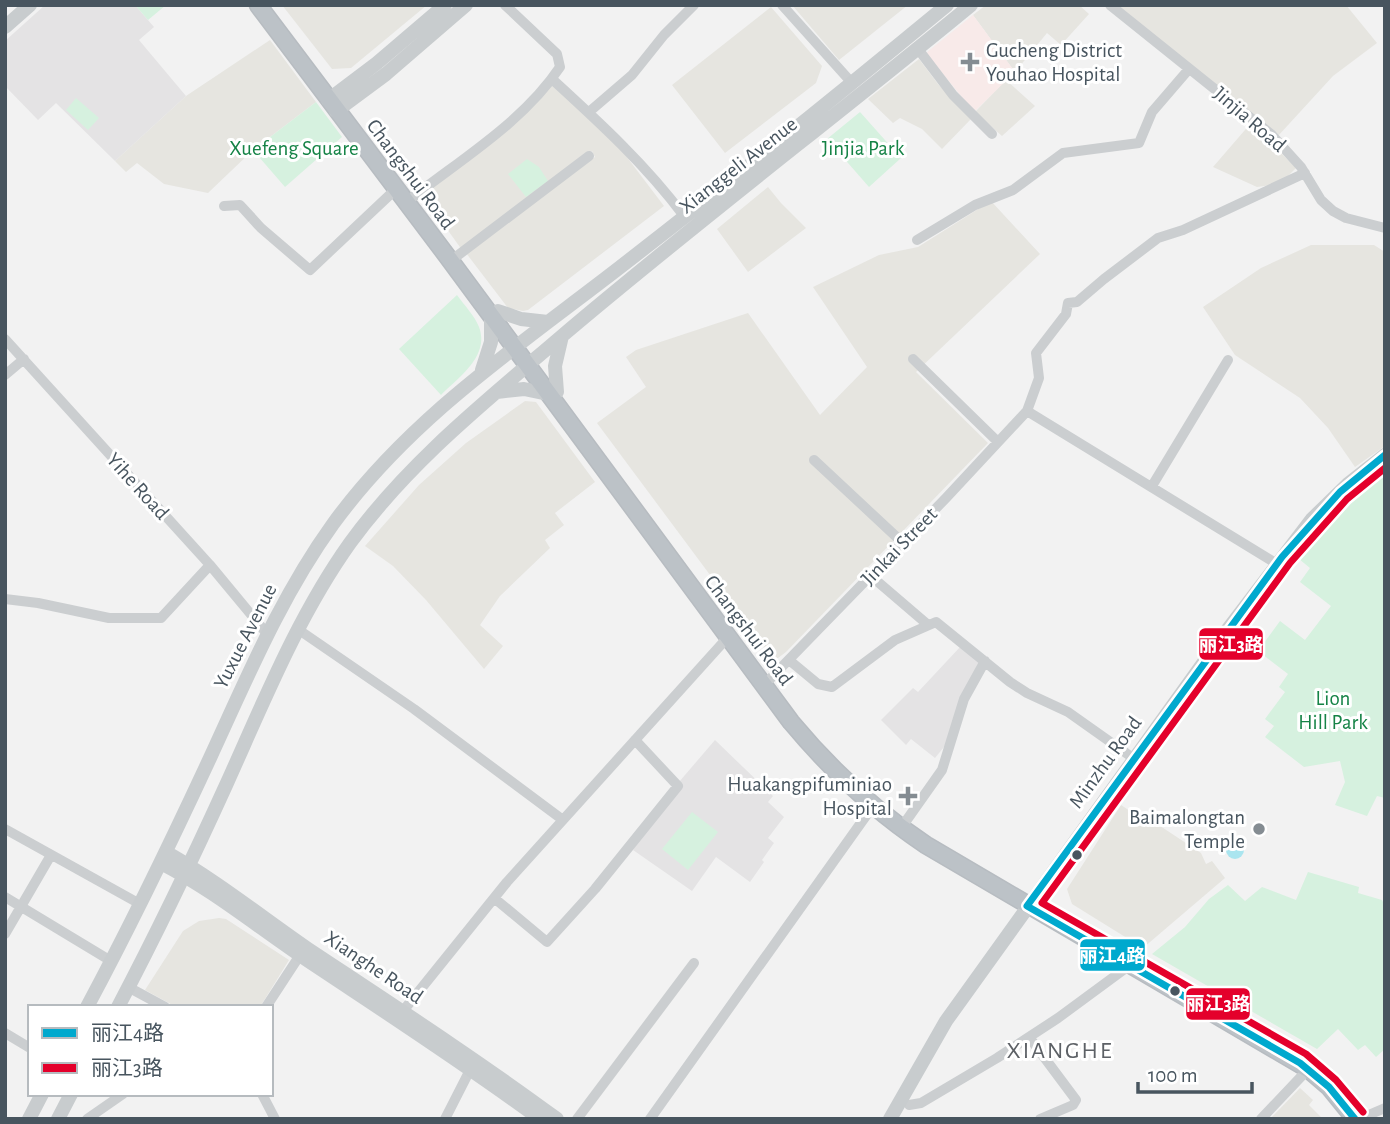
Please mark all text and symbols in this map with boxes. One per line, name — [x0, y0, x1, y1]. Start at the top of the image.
place label: Gucheng District Youhao Hospital — [986, 40, 1122, 85]
marker: Gucheng District Youhao Hospital — [960, 52, 980, 72]
street label: Jinjia Road — [1210, 83, 1290, 156]
street label: Xianggeli Avenue — [676, 113, 801, 218]
street label: Changshui Road — [362, 115, 459, 233]
park label: Xuefeng Square — [229, 138, 359, 159]
park label: Jinjia Park — [822, 138, 905, 159]
street label: Yihe Road — [102, 449, 173, 524]
street label: Jinkai Street — [857, 503, 942, 589]
street label: Changshui Road — [700, 571, 797, 689]
street label: Yuxue Avenue — [210, 580, 281, 692]
line badge: 丽江3路 — [1198, 627, 1264, 661]
text: 丽江3路 — [1198, 634, 1264, 655]
park label: Lion Hill Park — [1298, 688, 1368, 733]
street label: Minzhu Road — [1065, 712, 1146, 812]
place label: Huakangpifuminiao Hospital — [727, 774, 892, 819]
marker: Huakangpifuminiao Hospital — [898, 786, 918, 806]
place label: Baimalongtan Temple — [1129, 807, 1245, 852]
marker: Baimalongtan Temple — [1251, 821, 1267, 837]
unlabelled marker — [1070, 848, 1084, 862]
street label: Xianghe Road — [321, 927, 427, 1008]
line badge: 丽江4路 — [1079, 938, 1146, 972]
text: 丽江4路 — [1079, 945, 1145, 966]
unlabelled marker — [1168, 984, 1182, 998]
line badge: 丽江3路 — [1185, 987, 1251, 1021]
text: 丽江3路 — [1185, 993, 1251, 1014]
legend — [28, 1005, 273, 1096]
text: 丽江4路 — [91, 1022, 164, 1044]
district label: XIANGHE — [1007, 1039, 1113, 1063]
scale bar — [1138, 1050, 1252, 1094]
text: 丽江3路 — [91, 1057, 163, 1079]
text: 100 m — [1148, 1065, 1198, 1086]

